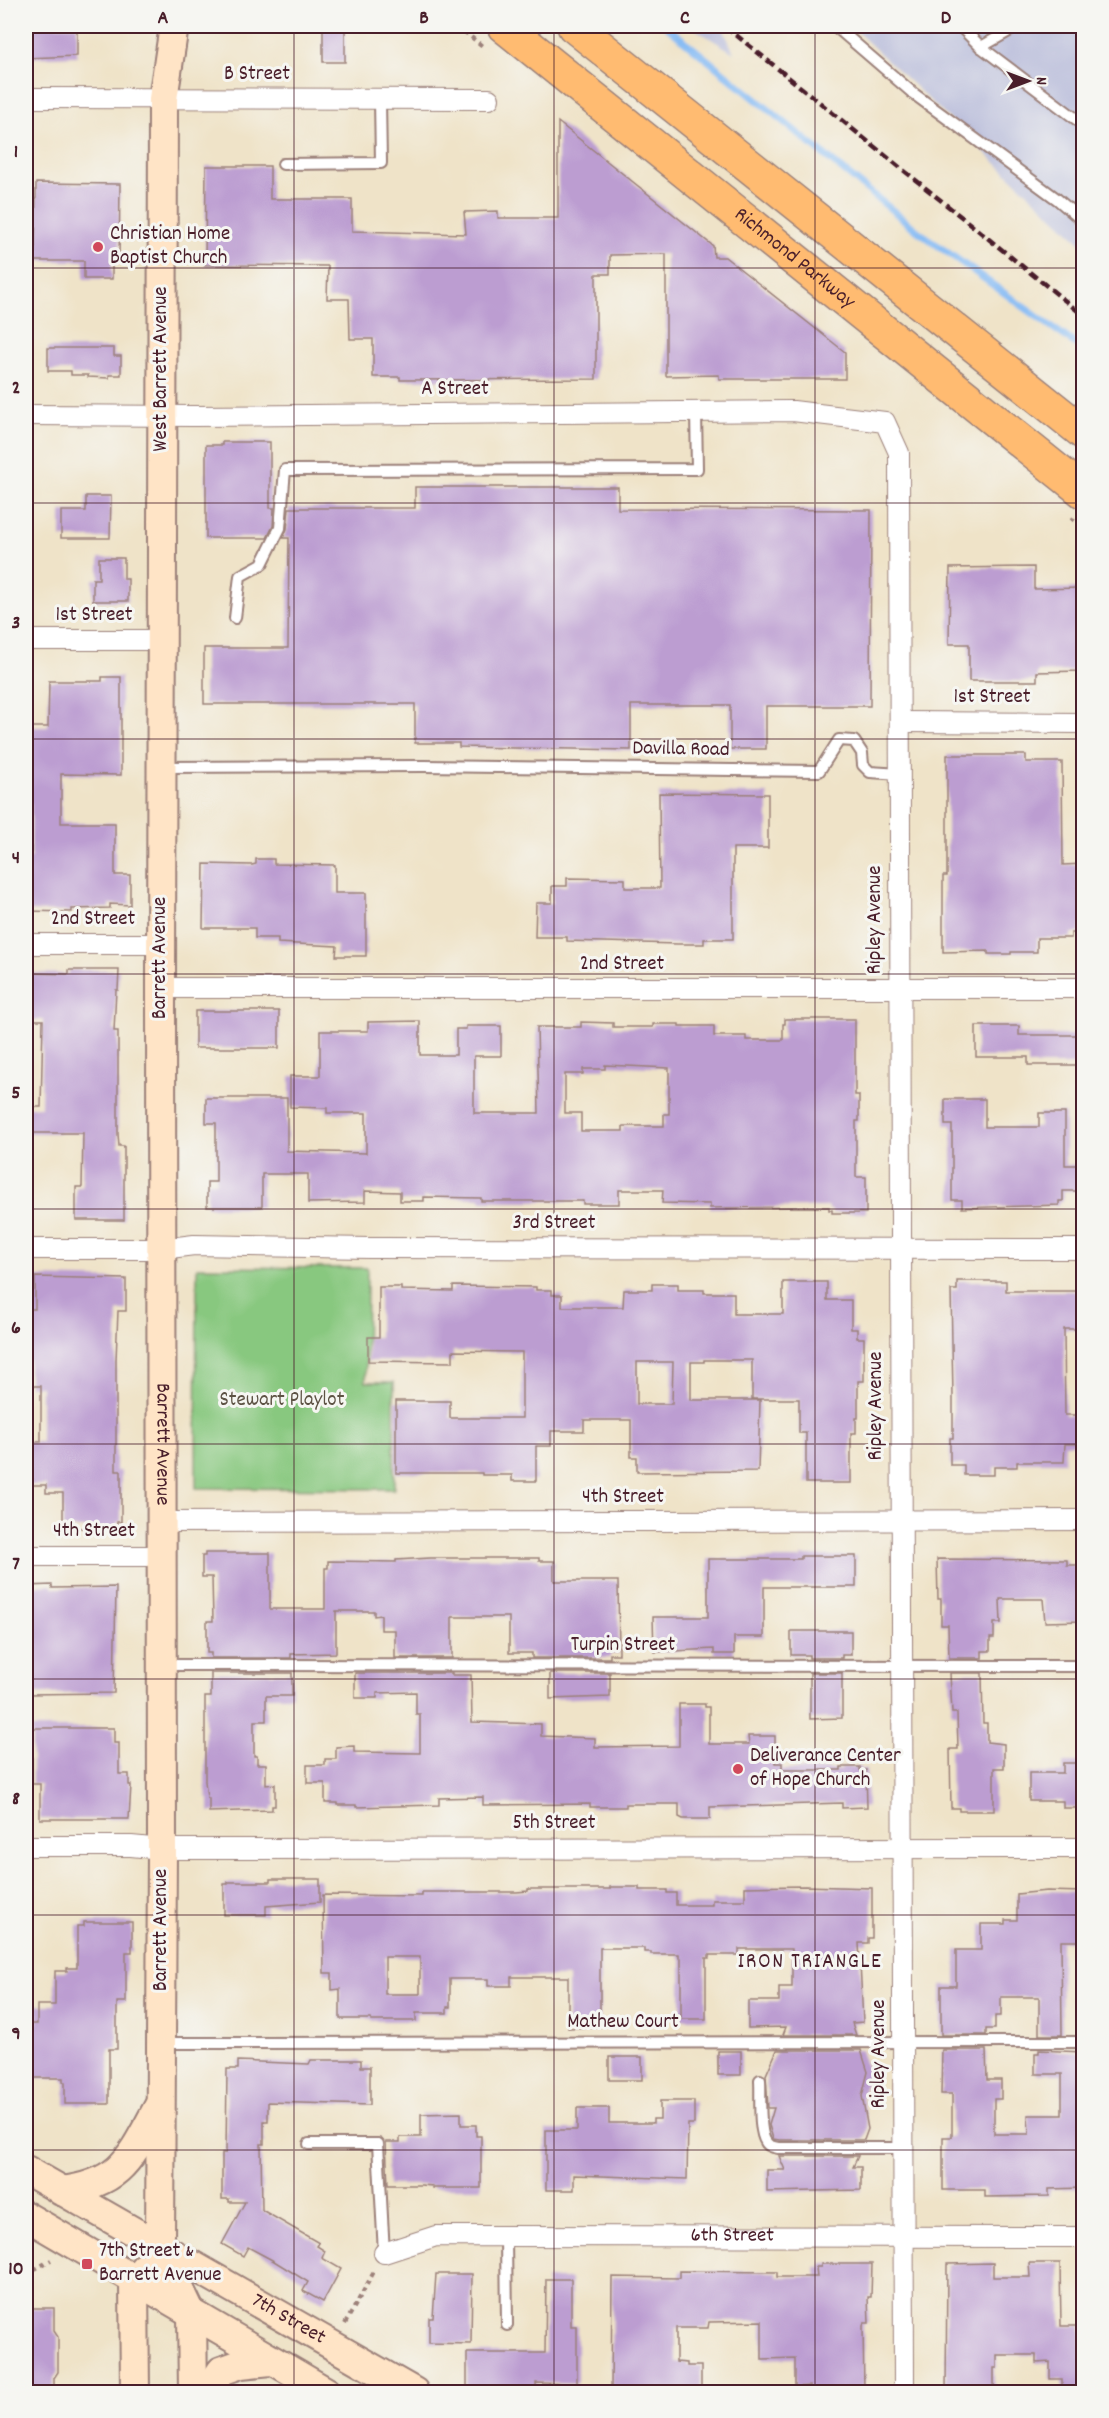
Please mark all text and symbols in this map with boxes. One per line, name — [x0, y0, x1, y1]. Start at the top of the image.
text: A — [158, 5, 169, 33]
text: B — [419, 5, 429, 33]
text: C — [680, 5, 690, 33]
text: D — [941, 5, 952, 33]
north arrow — [998, 51, 1058, 111]
street label: B Street — [224, 60, 290, 90]
text: N — [1029, 77, 1052, 85]
text: 1 — [14, 139, 18, 167]
street label: Richmond Parkway — [727, 201, 861, 317]
place label: Christian Home Baptist Church — [110, 220, 230, 274]
marker: Christian Home Baptist Church — [91, 240, 105, 254]
street label: West Barrett Avenue — [147, 286, 177, 452]
text: 2 — [12, 375, 20, 403]
street label: A Street — [421, 375, 489, 405]
street label: 1st Street — [55, 601, 133, 631]
text: 3 — [12, 610, 20, 638]
street label: 1st Street — [953, 683, 1031, 713]
street label: Davilla Road — [632, 734, 730, 766]
text: 4 — [12, 845, 20, 873]
street label: Ripley Avenue — [861, 866, 891, 974]
street label: Barrett Avenue — [146, 897, 176, 1019]
street label: 2nd Street — [51, 905, 136, 935]
street label: 2nd Street — [580, 950, 665, 980]
text: 5 — [11, 1080, 21, 1108]
street label: 3rd Street — [513, 1209, 596, 1239]
text: 6 — [11, 1315, 21, 1343]
street label: Ripley Avenue — [862, 1352, 892, 1460]
street label: Barrett Avenue — [146, 1383, 177, 1505]
park label: Stewart Playlot — [220, 1386, 345, 1416]
street label: 4th Street — [582, 1483, 664, 1513]
street label: 4th Street — [53, 1517, 135, 1547]
text: 7 — [12, 1551, 20, 1579]
street label: Turpin Street — [571, 1631, 675, 1661]
place label: Deliverance Center of Hope Church — [750, 1742, 901, 1796]
marker: Deliverance Center of Hope Church — [731, 1762, 745, 1776]
text: 8 — [12, 1786, 20, 1814]
street label: 5th Street — [513, 1809, 596, 1839]
street label: Barrett Avenue — [147, 1869, 177, 1991]
district label: IRON TRIANGLE — [738, 1947, 882, 1978]
street label: Ripley Avenue — [865, 2000, 895, 2108]
street label: Mathew Court — [567, 2008, 679, 2038]
text: 9 — [11, 2021, 21, 2049]
street label: 6th Street — [690, 2221, 774, 2252]
place label: 7th Street & Barrett Avenue — [99, 2237, 221, 2291]
text: 10 — [8, 2256, 24, 2284]
marker: 7th Street & Barrett Avenue — [80, 2257, 94, 2271]
street label: 7th Street — [245, 2287, 331, 2353]

